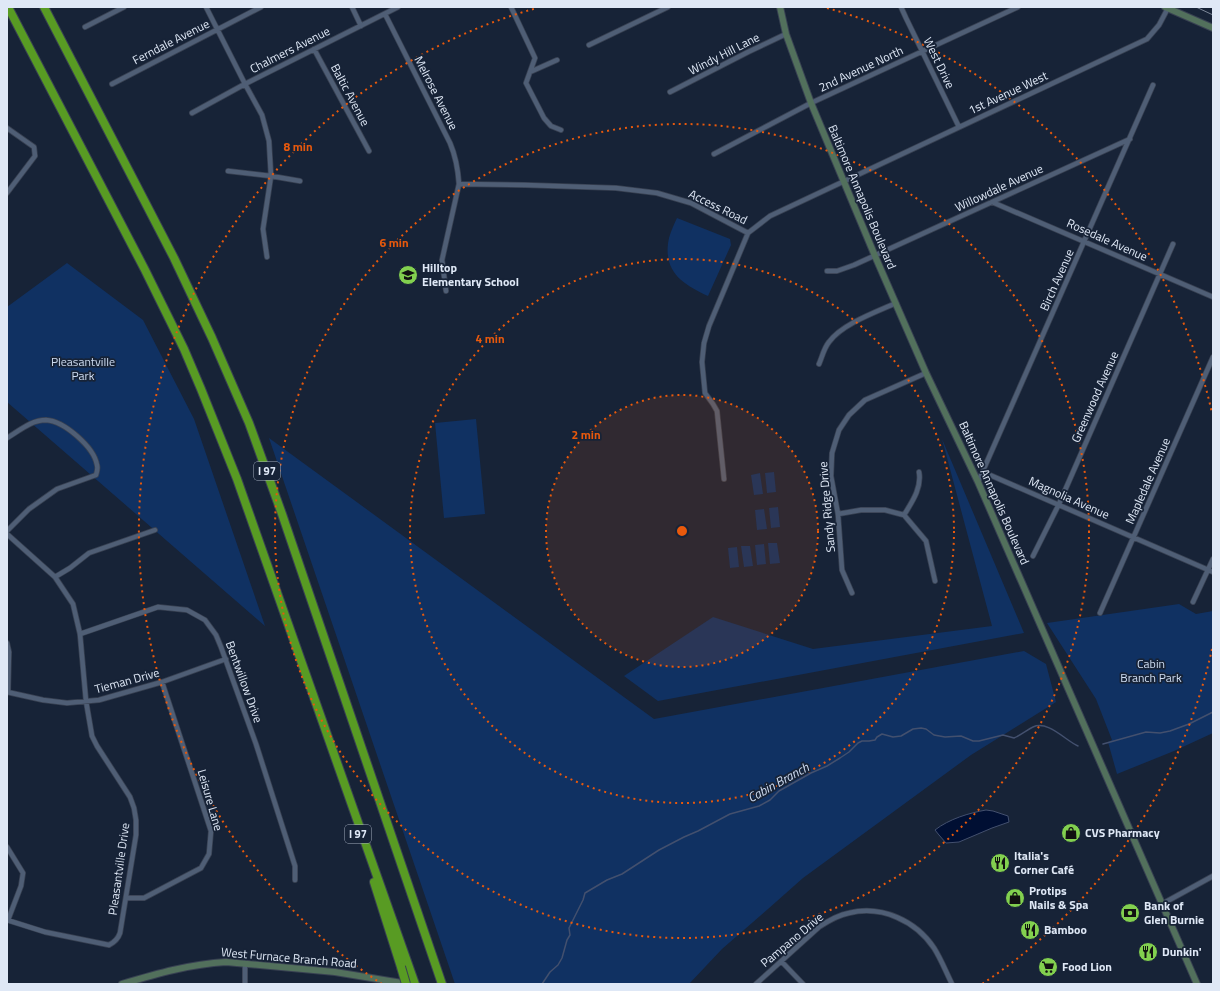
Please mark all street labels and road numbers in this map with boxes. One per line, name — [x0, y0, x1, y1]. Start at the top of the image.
street label: Ferndale Avenue — [129, 14, 213, 69]
street label: Chalmers Avenue — [246, 21, 333, 78]
street label: Windy Hill Lane — [685, 27, 763, 80]
street label: West Drive — [919, 34, 960, 92]
street label: 2nd Avenue North — [815, 41, 906, 96]
street label: Melrose Avenue — [410, 52, 463, 133]
street label: Baltic Avenue — [326, 60, 375, 129]
street label: 1st Avenue West — [965, 66, 1051, 119]
street label: Baltimore Annapolis Boulevard — [823, 122, 902, 272]
street label: Willowdale Avenue — [951, 159, 1046, 216]
street label: Access Road — [686, 184, 751, 229]
street label: Rosedale Avenue — [1064, 213, 1151, 266]
street label: Birch Avenue — [1034, 246, 1079, 314]
street label: Greenwood Avenue — [1066, 348, 1123, 446]
street label: Baltimore Annapolis Boulevard — [954, 418, 1035, 568]
street label: Mapledale Avenue — [1120, 435, 1175, 527]
street label: Sandy Ridge Drive — [813, 461, 840, 553]
road number: I 97 — [254, 462, 280, 480]
street label: Magnolia Avenue — [1026, 471, 1113, 524]
street label: Bentwillow Drive — [221, 638, 268, 725]
street label: Tieman Drive — [92, 663, 161, 698]
street label: Leisure Lane — [193, 767, 228, 833]
street label: Pleasantville Drive — [103, 822, 134, 916]
road number: I 97 — [345, 825, 371, 843]
street label: Pampano Drive — [756, 908, 827, 972]
street label: West Furnace Branch Road — [220, 942, 358, 973]

